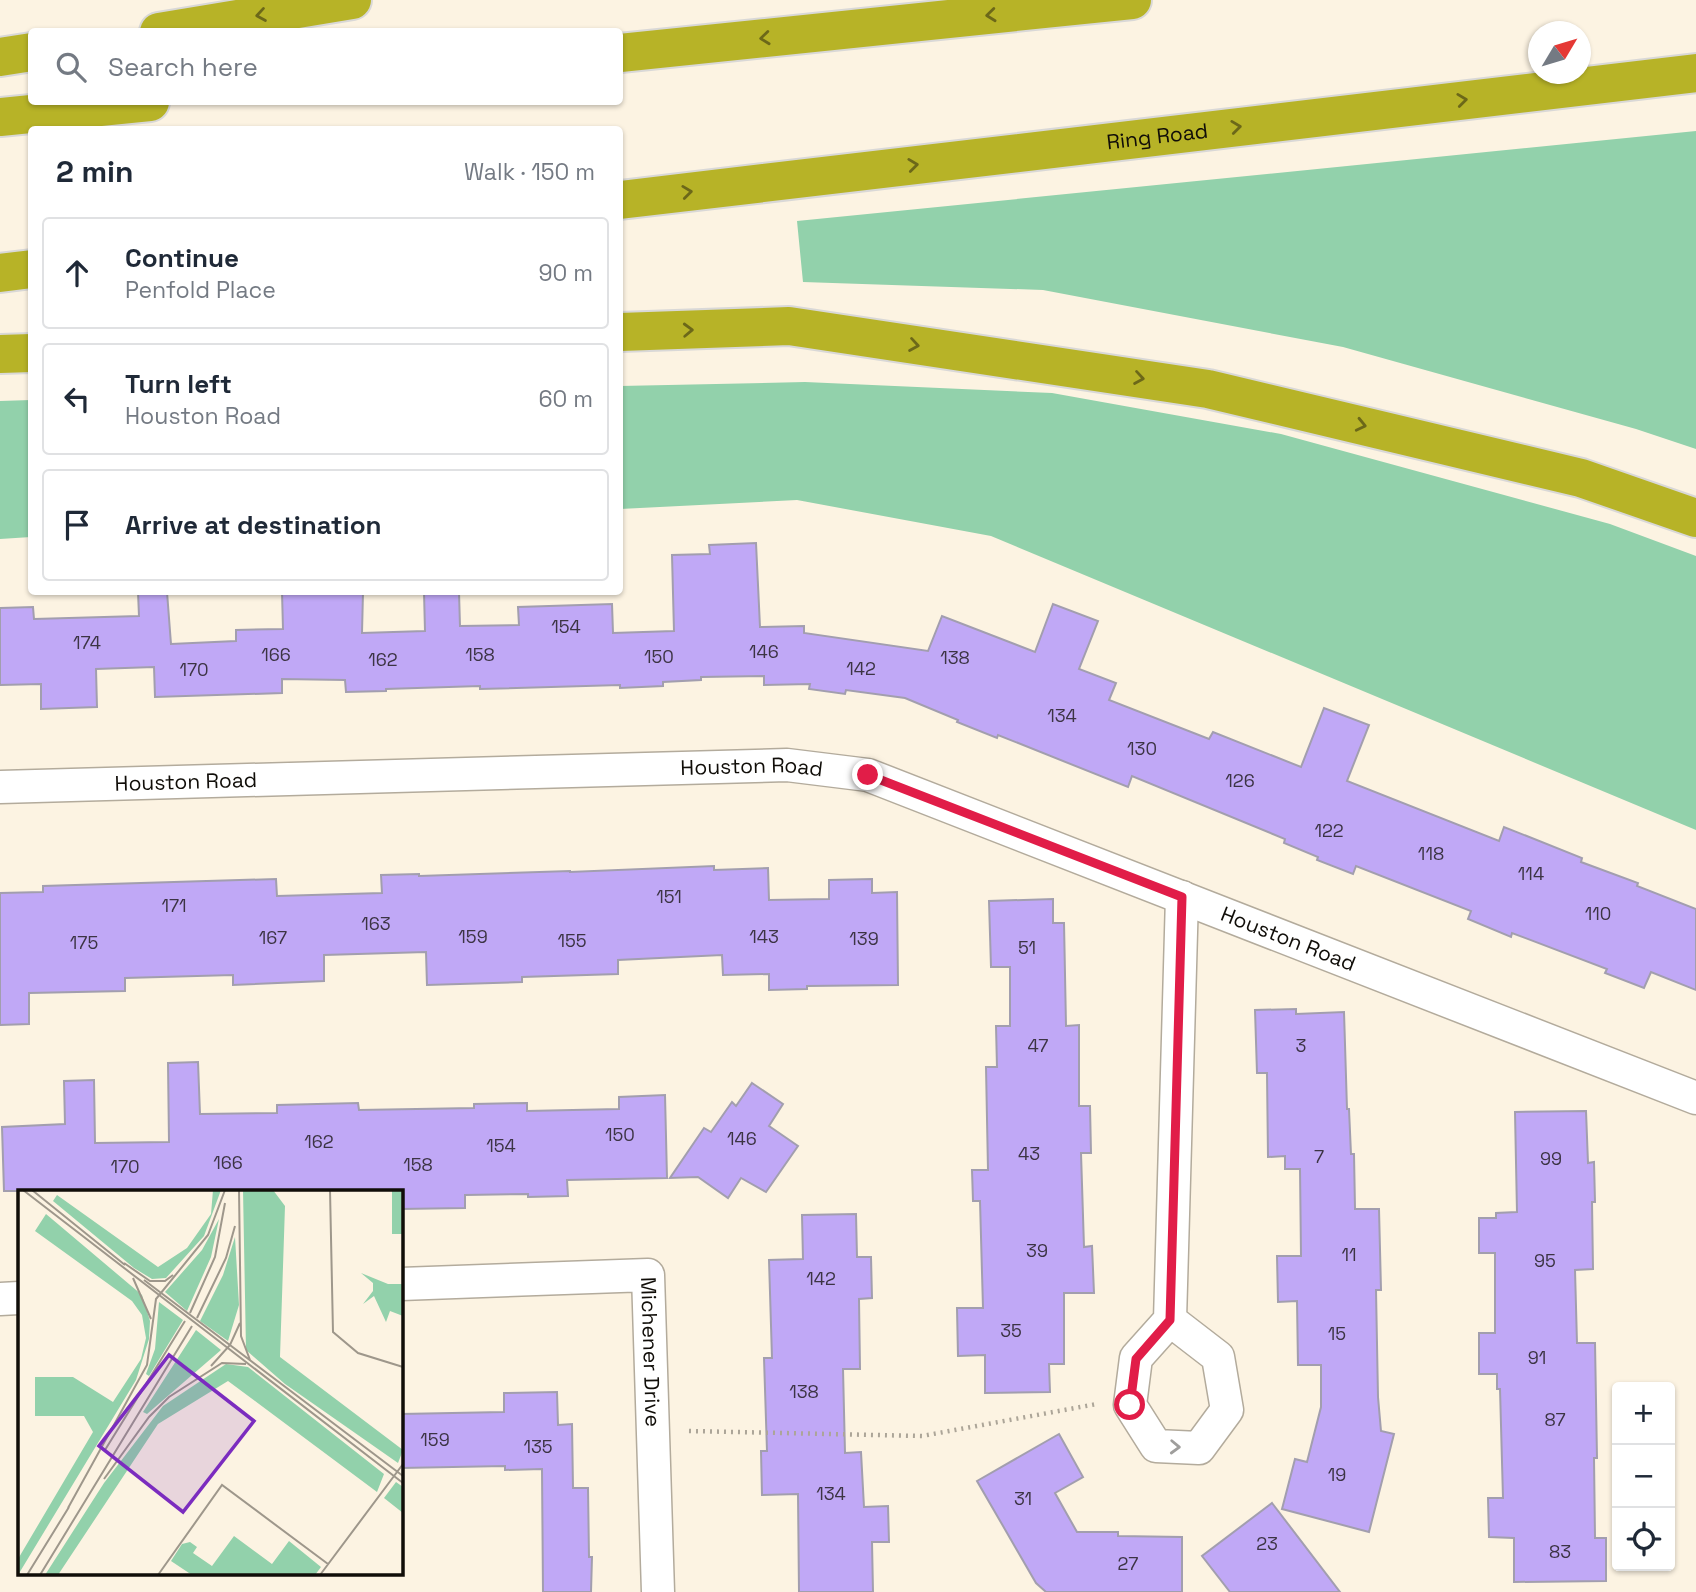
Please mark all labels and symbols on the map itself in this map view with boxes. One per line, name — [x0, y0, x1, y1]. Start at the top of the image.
one-way arrow — [255, 7, 267, 22]
one-way arrow — [985, 7, 997, 22]
north arrow — [1528, 21, 1591, 84]
one-way arrow — [759, 30, 770, 45]
one-way arrow — [1457, 93, 1468, 108]
street label: Ring Road — [1105, 117, 1209, 155]
one-way arrow — [1231, 120, 1242, 135]
one-way arrow — [907, 158, 919, 173]
one-way arrow — [681, 184, 693, 199]
one-way arrow — [682, 322, 693, 337]
one-way arrow — [908, 337, 920, 352]
one-way arrow — [1133, 371, 1145, 386]
one-way arrow — [1355, 417, 1367, 432]
house number: 154 — [551, 615, 581, 638]
house number: 174 — [73, 631, 101, 654]
house number: 146 — [749, 640, 779, 663]
house number: 166 — [261, 643, 291, 666]
house number: 158 — [465, 643, 495, 666]
house number: 150 — [644, 645, 674, 668]
house number: 138 — [940, 646, 970, 669]
house number: 162 — [368, 648, 398, 671]
house number: 142 — [846, 657, 876, 680]
house number: 170 — [179, 658, 209, 681]
house number: 134 — [1047, 704, 1077, 727]
house number: 130 — [1127, 737, 1157, 760]
street label: Houston Road — [680, 751, 824, 782]
route end — [852, 759, 883, 790]
street label: Houston Road — [114, 766, 258, 797]
house number: 126 — [1225, 769, 1255, 792]
house number: 122 — [1314, 819, 1344, 842]
house number: 118 — [1418, 842, 1444, 865]
house number: 114 — [1518, 862, 1544, 885]
house number: 151 — [656, 885, 682, 908]
house number: 171 — [161, 894, 187, 917]
street label: Houston Road — [1217, 900, 1360, 977]
house number: 110 — [1585, 902, 1611, 925]
house number: 163 — [361, 912, 391, 935]
house number: 159 — [458, 925, 488, 948]
house number: 143 — [749, 925, 779, 948]
house number: 167 — [259, 926, 287, 949]
house number: 139 — [849, 927, 879, 950]
house number: 155 — [557, 929, 587, 952]
house number: 175 — [70, 931, 98, 954]
house number: 51 — [1018, 936, 1036, 959]
house number: 47 — [1028, 1034, 1048, 1057]
house number: 3 — [1296, 1034, 1306, 1057]
house number: 150 — [605, 1123, 635, 1146]
house number: 146 — [727, 1127, 757, 1150]
house number: 162 — [304, 1130, 334, 1153]
house number: 154 — [486, 1134, 516, 1157]
house number: 43 — [1018, 1142, 1040, 1165]
house number: 7 — [1314, 1145, 1324, 1168]
house number: 99 — [1540, 1147, 1562, 1170]
house number: 166 — [213, 1151, 243, 1174]
house number: 158 — [403, 1153, 433, 1176]
house number: 170 — [110, 1155, 140, 1178]
inset map — [18, 1190, 402, 1574]
house number: 39 — [1026, 1239, 1048, 1262]
house number: 11 — [1341, 1243, 1357, 1266]
house number: 95 — [1534, 1249, 1556, 1272]
house number: 142 — [806, 1267, 836, 1290]
street label: Michener Drive — [635, 1276, 667, 1427]
house number: 35 — [1000, 1319, 1022, 1342]
house number: 15 — [1328, 1322, 1346, 1345]
house number: 91 — [1528, 1346, 1546, 1369]
house number: 138 — [789, 1380, 819, 1403]
route start — [1114, 1389, 1145, 1420]
house number: 87 — [1544, 1408, 1566, 1431]
house number: 159 — [420, 1428, 450, 1451]
house number: 135 — [523, 1435, 553, 1458]
one-way arrow — [1170, 1439, 1181, 1455]
house number: 19 — [1328, 1463, 1346, 1486]
house number: 134 — [816, 1482, 846, 1505]
house number: 31 — [1014, 1487, 1032, 1510]
house number: 23 — [1256, 1532, 1278, 1555]
house number: 83 — [1549, 1540, 1571, 1563]
house number: 27 — [1118, 1552, 1138, 1575]

